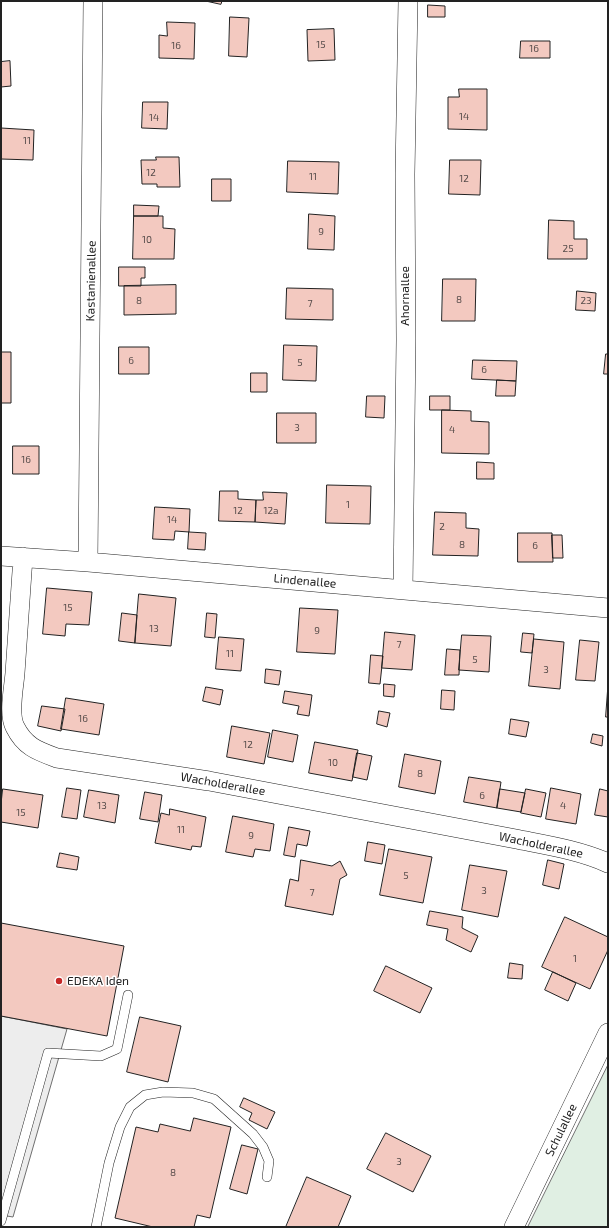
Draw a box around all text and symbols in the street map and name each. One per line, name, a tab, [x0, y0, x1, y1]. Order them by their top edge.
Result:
house number: 15	[316, 39, 326, 51]
house number: 16	[171, 40, 181, 52]
house number: 16	[529, 43, 539, 55]
house number: 14	[459, 111, 469, 123]
house number: 14	[149, 112, 159, 124]
house number: 11	[23, 135, 31, 147]
house number: 12	[146, 167, 156, 179]
house number: 11	[309, 171, 317, 183]
house number: 12	[459, 173, 469, 185]
house number: 9	[318, 226, 324, 238]
house number: 10	[142, 234, 152, 246]
street label: Kastanienallee	[83, 240, 99, 322]
house number: 25	[563, 243, 573, 255]
street label: Ahornallee	[398, 266, 412, 326]
house number: 8	[456, 294, 462, 306]
house number: 8	[136, 295, 142, 307]
house number: 23	[580, 295, 592, 307]
house number: 7	[307, 298, 313, 310]
house number: 6	[128, 355, 134, 367]
house number: 5	[297, 357, 303, 369]
house number: 6	[481, 364, 487, 376]
house number: 3	[294, 422, 300, 434]
house number: 4	[449, 424, 455, 436]
house number: 16	[21, 454, 31, 466]
house number: 1	[346, 499, 350, 511]
house number: 12	[233, 505, 243, 517]
house number: 12a	[263, 505, 279, 517]
house number: 14	[167, 514, 177, 526]
house number: 2	[439, 521, 445, 533]
house number: 8	[459, 539, 465, 551]
house number: 6	[532, 540, 538, 552]
street label: Lindenallee	[273, 571, 337, 591]
house number: 15	[63, 602, 73, 614]
house number: 13	[149, 623, 159, 635]
house number: 9	[314, 625, 320, 637]
house number: 7	[396, 639, 402, 651]
house number: 11	[226, 648, 234, 660]
house number: 5	[472, 654, 478, 666]
house number: 3	[543, 664, 549, 676]
house number: 16	[78, 713, 88, 725]
house number: 12	[243, 739, 253, 751]
house number: 10	[328, 757, 338, 769]
house number: 8	[417, 768, 423, 780]
street label: Wacholderallee	[180, 769, 266, 799]
house number: 6	[479, 790, 485, 802]
house number: 13	[97, 800, 107, 812]
house number: 4	[560, 800, 566, 812]
house number: 15	[16, 807, 26, 819]
house number: 11	[177, 824, 185, 836]
street label: Wacholderallee	[498, 829, 584, 861]
house number: 9	[248, 830, 254, 842]
house number: 5	[403, 870, 409, 882]
house number: 3	[481, 885, 487, 897]
house number: 7	[309, 887, 315, 899]
house number: 1	[573, 953, 577, 965]
place label: EDEKA Iden	[67, 974, 129, 988]
marker: EDEKA Iden	[54, 976, 64, 986]
street label: Schulallee	[542, 1101, 580, 1159]
house number: 3	[396, 1156, 402, 1168]
house number: 8	[170, 1167, 176, 1179]

